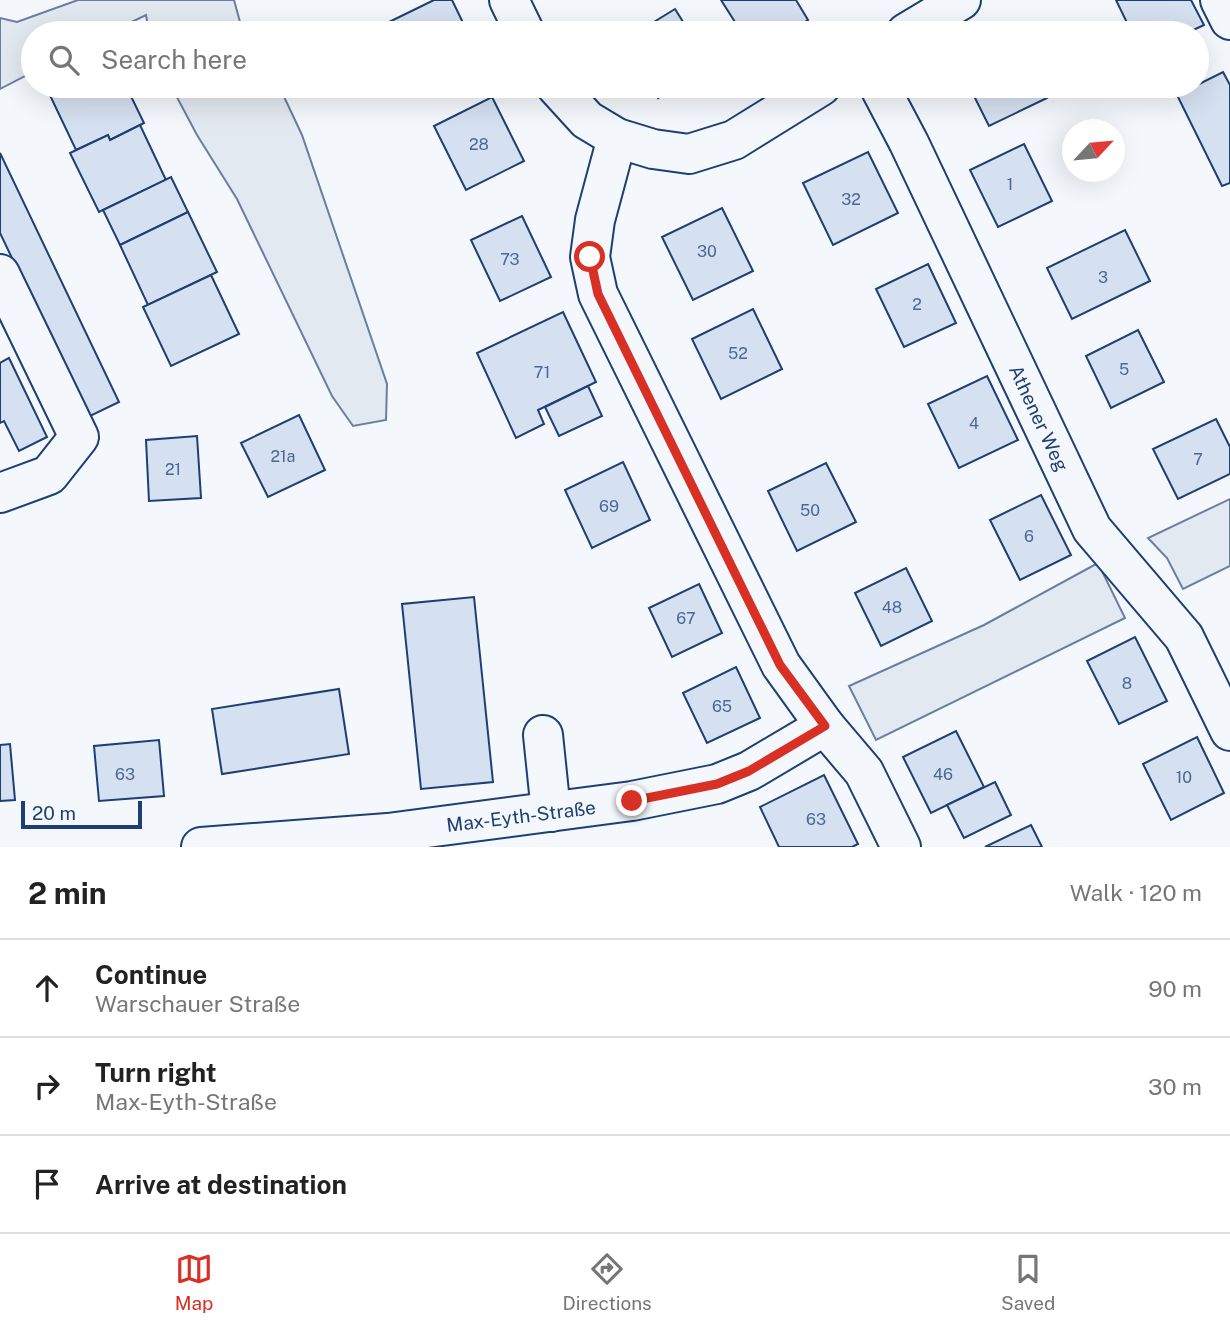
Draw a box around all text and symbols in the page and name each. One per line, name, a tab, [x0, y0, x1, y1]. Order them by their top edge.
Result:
search box	[21, 21, 1209, 98]
icon: search	[45, 41, 83, 79]
text: Search here	[101, 44, 247, 75]
north arrow	[1062, 119, 1125, 182]
house number: 28	[469, 135, 489, 154]
house number: 1	[1007, 175, 1013, 194]
house number: 32	[841, 190, 861, 209]
route start	[574, 241, 605, 272]
house number: 30	[697, 242, 717, 261]
house number: 73	[500, 250, 520, 269]
house number: 3	[1098, 268, 1108, 287]
house number: 2	[912, 295, 922, 314]
house number: 52	[728, 344, 748, 363]
house number: 5	[1119, 360, 1129, 379]
street label: Athener Weg	[1005, 361, 1073, 475]
house number: 71	[534, 363, 550, 382]
house number: 4	[969, 414, 979, 433]
house number: 21a	[271, 447, 295, 466]
house number: 7	[1193, 450, 1203, 469]
house number: 21	[165, 460, 181, 479]
house number: 69	[599, 497, 619, 516]
house number: 50	[800, 501, 820, 520]
house number: 6	[1024, 527, 1034, 546]
house number: 48	[882, 598, 902, 617]
house number: 67	[676, 609, 696, 628]
house number: 8	[1122, 674, 1132, 693]
house number: 65	[712, 697, 732, 716]
house number: 63	[115, 765, 135, 784]
house number: 46	[933, 765, 953, 784]
house number: 10	[1176, 768, 1192, 787]
route end	[616, 785, 647, 816]
street label: Max-Eyth-Straße	[445, 796, 597, 836]
scale bar	[21, 798, 142, 830]
text: 20 m	[32, 802, 76, 824]
house number: 63	[806, 810, 826, 829]
text: 2 min	[28, 875, 107, 911]
text: Walk · 120 m	[1070, 879, 1202, 906]
text: Continue	[95, 959, 207, 990]
icon: ahead	[28, 969, 66, 1007]
text: 90 m	[1148, 975, 1202, 1002]
text: Warschauer Straße	[95, 990, 300, 1017]
text: Turn right	[95, 1057, 217, 1088]
icon: right	[28, 1067, 66, 1105]
text: 30 m	[1148, 1073, 1202, 1100]
text: Max-Eyth-Straße	[95, 1088, 277, 1115]
icon: arrive	[28, 1165, 66, 1203]
text: Arrive at destination	[95, 1169, 347, 1200]
tab: Map	[175, 1250, 213, 1314]
tab: Directions	[562, 1250, 652, 1314]
tab: Saved	[1001, 1250, 1055, 1314]

